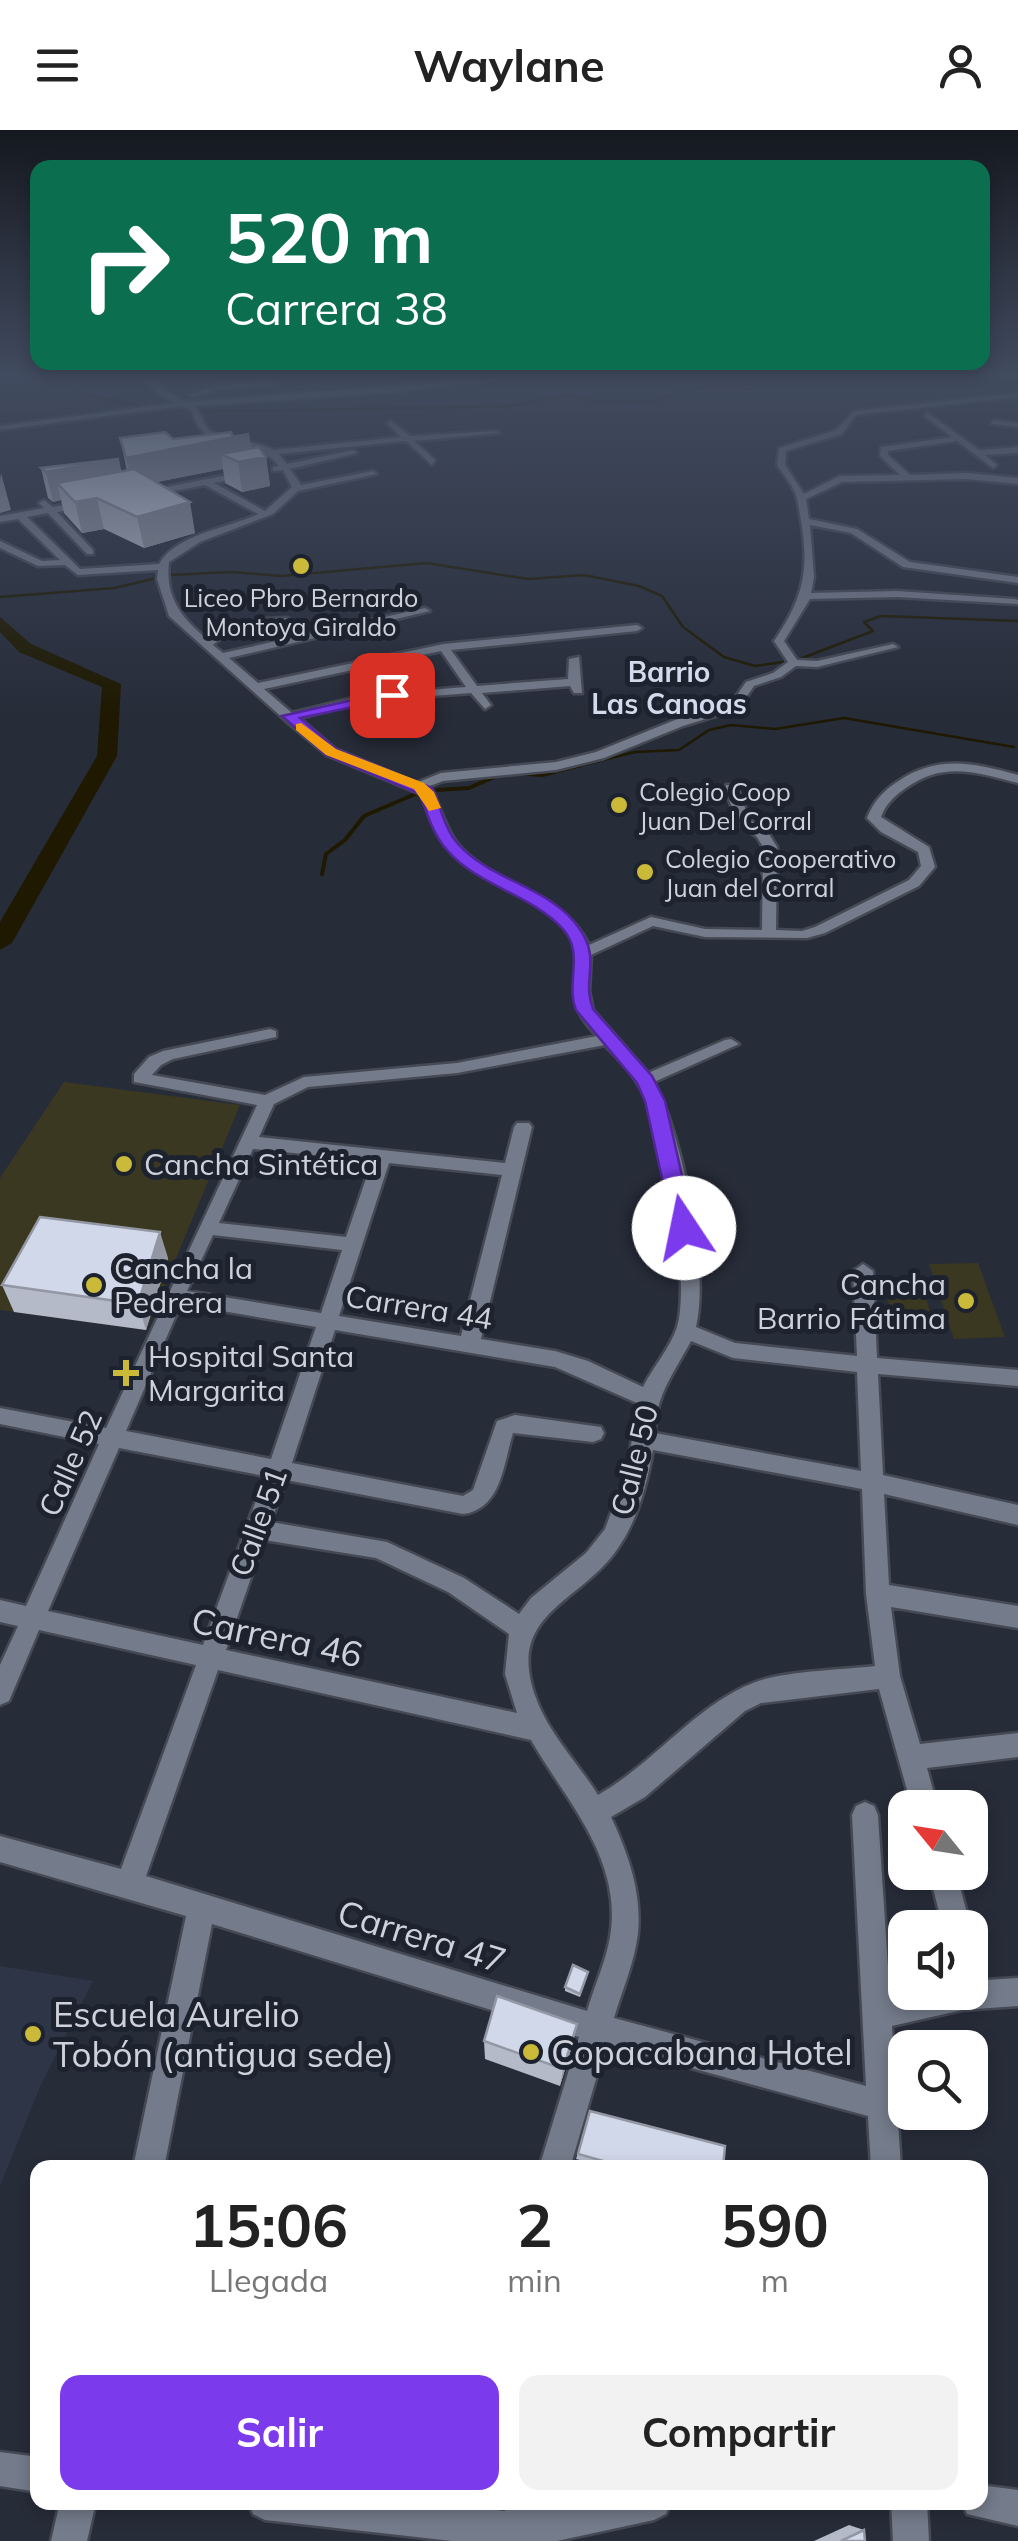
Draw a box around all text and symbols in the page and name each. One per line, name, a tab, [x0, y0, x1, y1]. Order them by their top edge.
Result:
text: Waylane	[413, 37, 605, 93]
icon: menu	[30, 38, 85, 93]
icon: person	[933, 38, 988, 93]
text: 520 m	[225, 193, 433, 281]
icon: right	[60, 200, 190, 330]
text: Carrera 38	[225, 280, 448, 336]
marker: Liceo Pbro Bernardo Montoya Giraldo	[290, 555, 312, 577]
place label: Liceo Pbro Bernardo Montoya Giraldo	[184, 582, 418, 642]
pin	[350, 653, 435, 738]
district label: Barrio Las Canoas	[591, 654, 747, 721]
icon: arrive	[365, 668, 420, 723]
place label: Colegio Coop Juan Del Corral	[639, 776, 812, 836]
marker: Colegio Coop Juan Del Corral	[608, 794, 630, 816]
place label: Colegio Cooperativo Juan del Corral	[665, 843, 896, 903]
marker: Colegio Cooperativo Juan del Corral	[634, 861, 656, 883]
place label: Cancha Sintética	[144, 1145, 378, 1183]
marker: Cancha Sintética	[113, 1153, 135, 1175]
position arrow	[632, 1176, 736, 1280]
place label: Cancha la Pedrera	[114, 1249, 253, 1321]
place label: Cancha Barrio Fátima	[757, 1265, 946, 1337]
marker: Cancha la Pedrera	[83, 1274, 105, 1296]
street label: Carrera 44	[343, 1277, 495, 1337]
marker: Cancha Barrio Fátima	[955, 1290, 977, 1312]
place label: Hospital Santa Margarita	[148, 1337, 354, 1409]
marker: Hospital Santa Margarita	[113, 1360, 139, 1386]
street label: Calle 50	[602, 1401, 666, 1519]
street label: Calle 52	[30, 1404, 110, 1522]
street label: Calle 51	[221, 1463, 295, 1581]
street label: Carrera 46	[188, 1597, 366, 1677]
north arrow	[888, 1790, 988, 1890]
map controls	[888, 1790, 988, 2130]
street label: Carrera 47	[333, 1890, 511, 1982]
button: sound	[888, 1910, 988, 2010]
place label: Escuela Aurelio Tobón (antigua sede)	[53, 1992, 394, 2076]
marker: Escuela Aurelio Tobón (antigua sede)	[22, 2023, 44, 2045]
place label: Copacabana Hotel	[551, 2030, 853, 2074]
button: search	[888, 2030, 988, 2130]
marker: Copacabana Hotel	[520, 2041, 542, 2063]
text: 15:06	[189, 2187, 348, 2262]
text: 2	[516, 2187, 552, 2262]
text: 590	[721, 2187, 829, 2262]
text: Llegada	[209, 2260, 328, 2300]
text: min	[507, 2260, 562, 2300]
text: m	[761, 2260, 789, 2300]
button: Salir	[60, 2375, 499, 2490]
button: Compartir	[519, 2375, 958, 2490]

